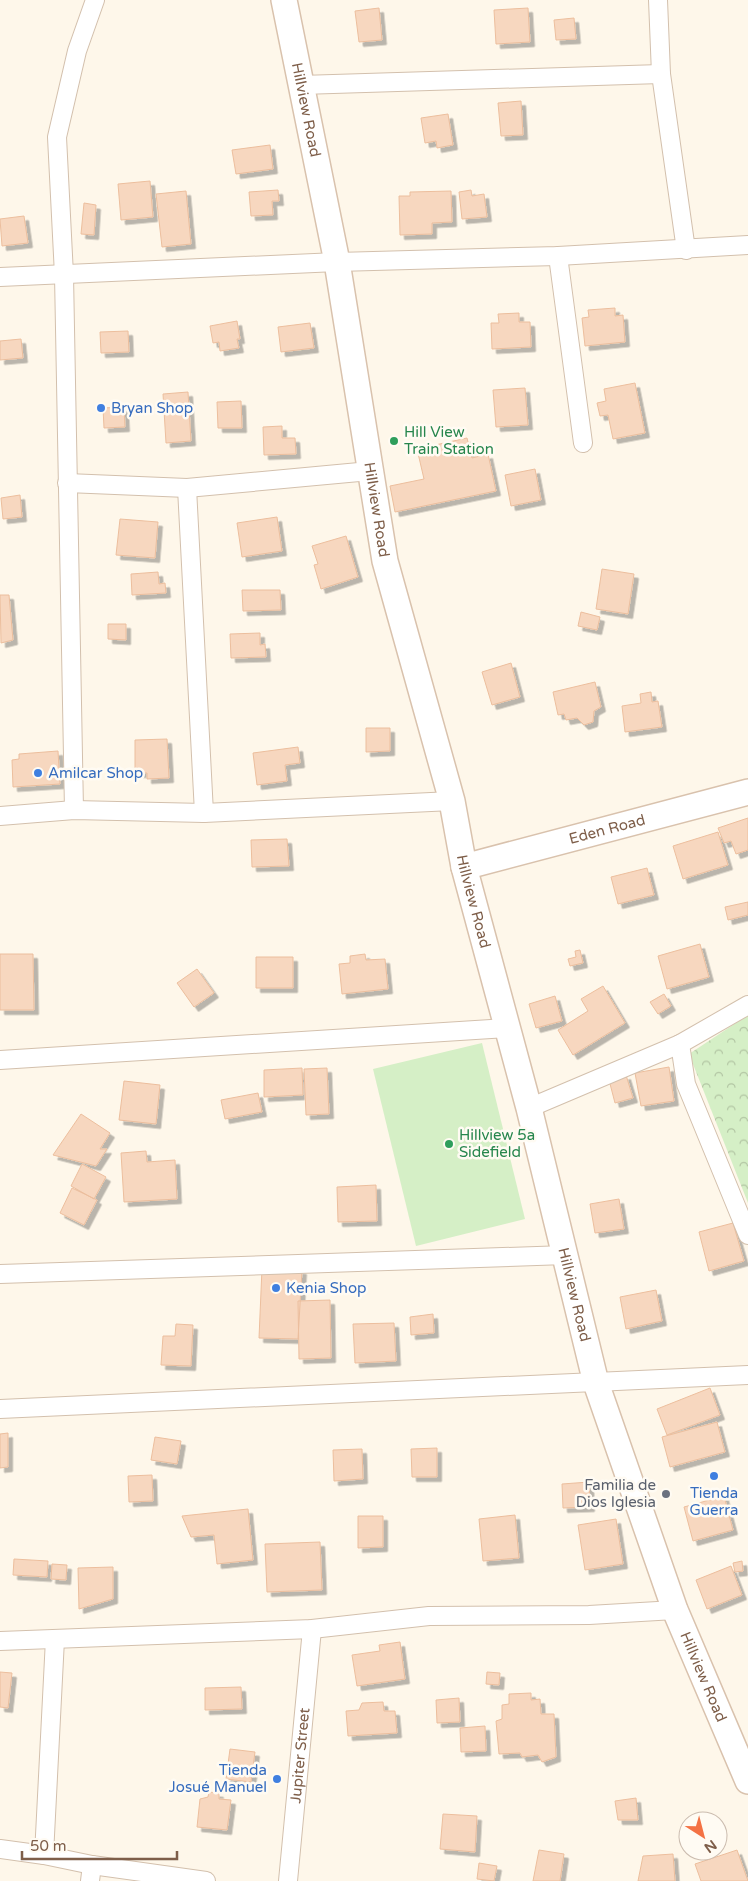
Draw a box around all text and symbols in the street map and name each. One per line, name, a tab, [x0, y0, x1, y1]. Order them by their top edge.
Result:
street label: Hillview Road	[288, 61, 325, 159]
place label: Bryan Shop	[111, 399, 193, 417]
marker: Bryan Shop	[95, 402, 107, 414]
place label: Hill View Train Station	[404, 423, 494, 458]
marker: Hill View Train Station	[388, 435, 400, 447]
street label: Hillview Road	[360, 461, 393, 558]
place label: Amilcar Shop	[48, 764, 143, 782]
marker: Amilcar Shop	[32, 767, 44, 779]
street label: Eden Road	[567, 811, 647, 848]
street label: Hillview Road	[453, 853, 494, 950]
place label: Hillview 5a Sidefield	[459, 1126, 535, 1161]
marker: Hillview 5a Sidefield	[443, 1138, 455, 1150]
street label: Hillview Road	[554, 1246, 595, 1343]
place label: Kenia Shop	[286, 1279, 367, 1297]
marker: Kenia Shop	[270, 1282, 282, 1294]
marker: Tienda Guerra	[708, 1470, 720, 1482]
place label: Familia de Dios Iglesia	[576, 1476, 656, 1511]
place label: Tienda Guerra	[690, 1484, 738, 1519]
marker: Familia de Dios Iglesia	[660, 1488, 672, 1500]
street label: Hillview Road	[676, 1629, 731, 1724]
street label: Jupiter Street	[286, 1707, 313, 1804]
place label: Tienda Josué Manuel	[169, 1761, 267, 1796]
marker: Tienda Josué Manuel	[271, 1773, 283, 1785]
north arrow	[678, 1811, 728, 1861]
scale bar	[22, 1828, 178, 1860]
text: N	[701, 1836, 720, 1856]
text: 50 m	[30, 1837, 67, 1855]

